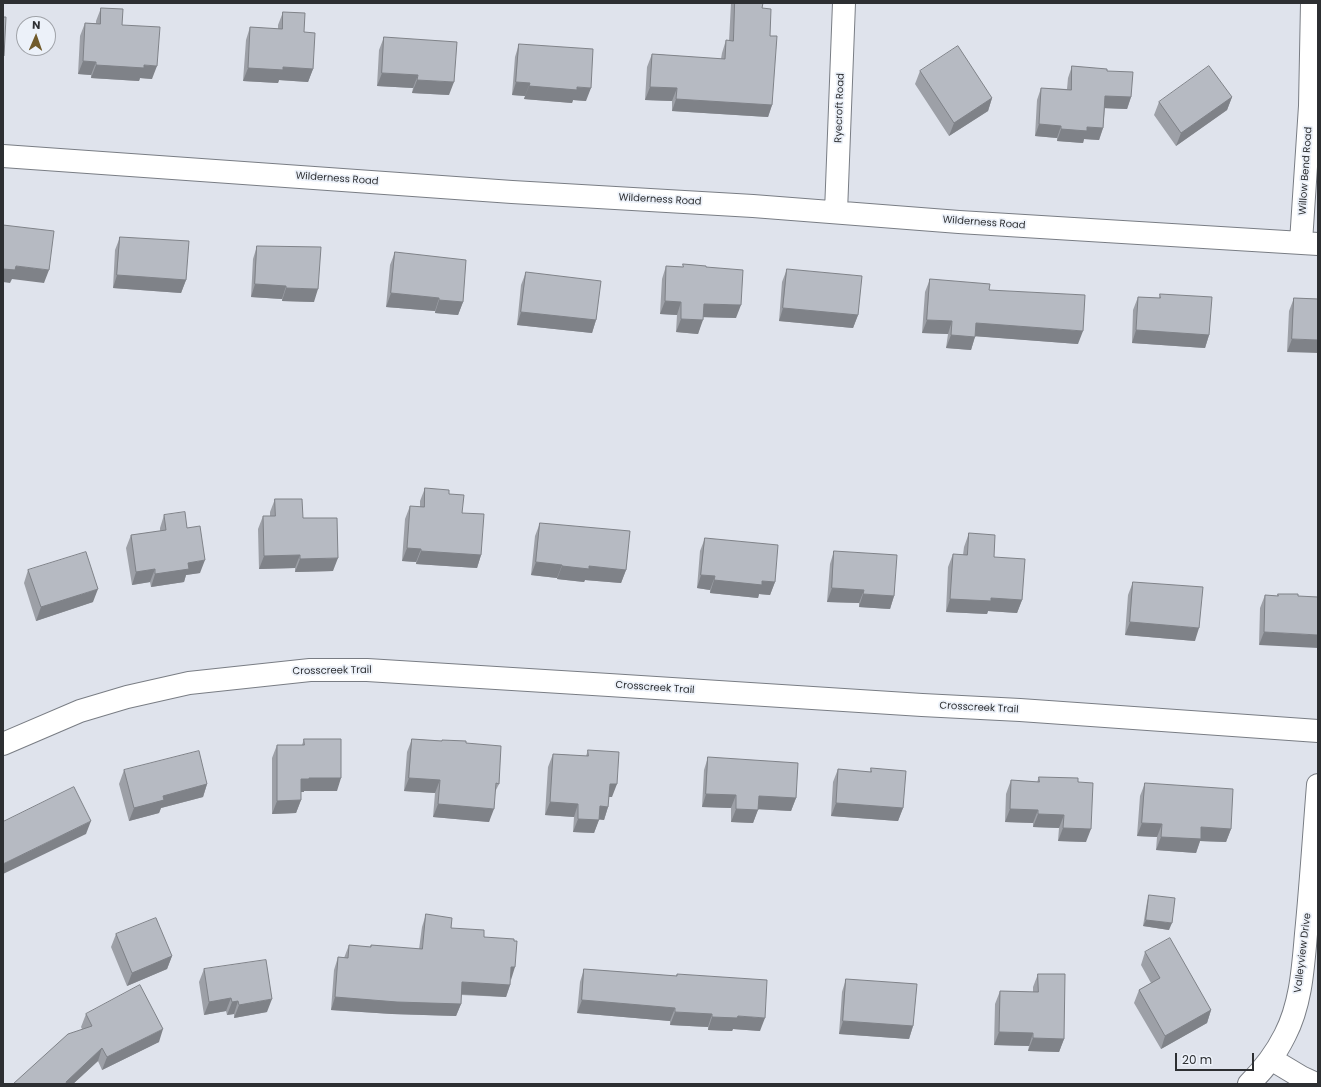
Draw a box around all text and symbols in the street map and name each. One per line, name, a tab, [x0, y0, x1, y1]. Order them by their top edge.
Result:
north arrow	[16, 16, 56, 56]
text: N	[32, 17, 41, 33]
street label: Ryecroft Road	[833, 73, 847, 143]
street label: Willow Bend Road	[1297, 126, 1315, 216]
street label: Wilderness Road	[295, 170, 379, 188]
street label: Wilderness Road	[618, 192, 702, 208]
street label: Wilderness Road	[942, 214, 1026, 232]
street label: Crosscreek Trail	[292, 664, 372, 678]
street label: Crosscreek Trail	[615, 679, 695, 697]
street label: Crosscreek Trail	[939, 700, 1019, 716]
street label: Valleyview Drive	[1292, 912, 1314, 994]
scale bar	[1177, 1045, 1256, 1071]
text: 20 m	[1182, 1051, 1212, 1068]

